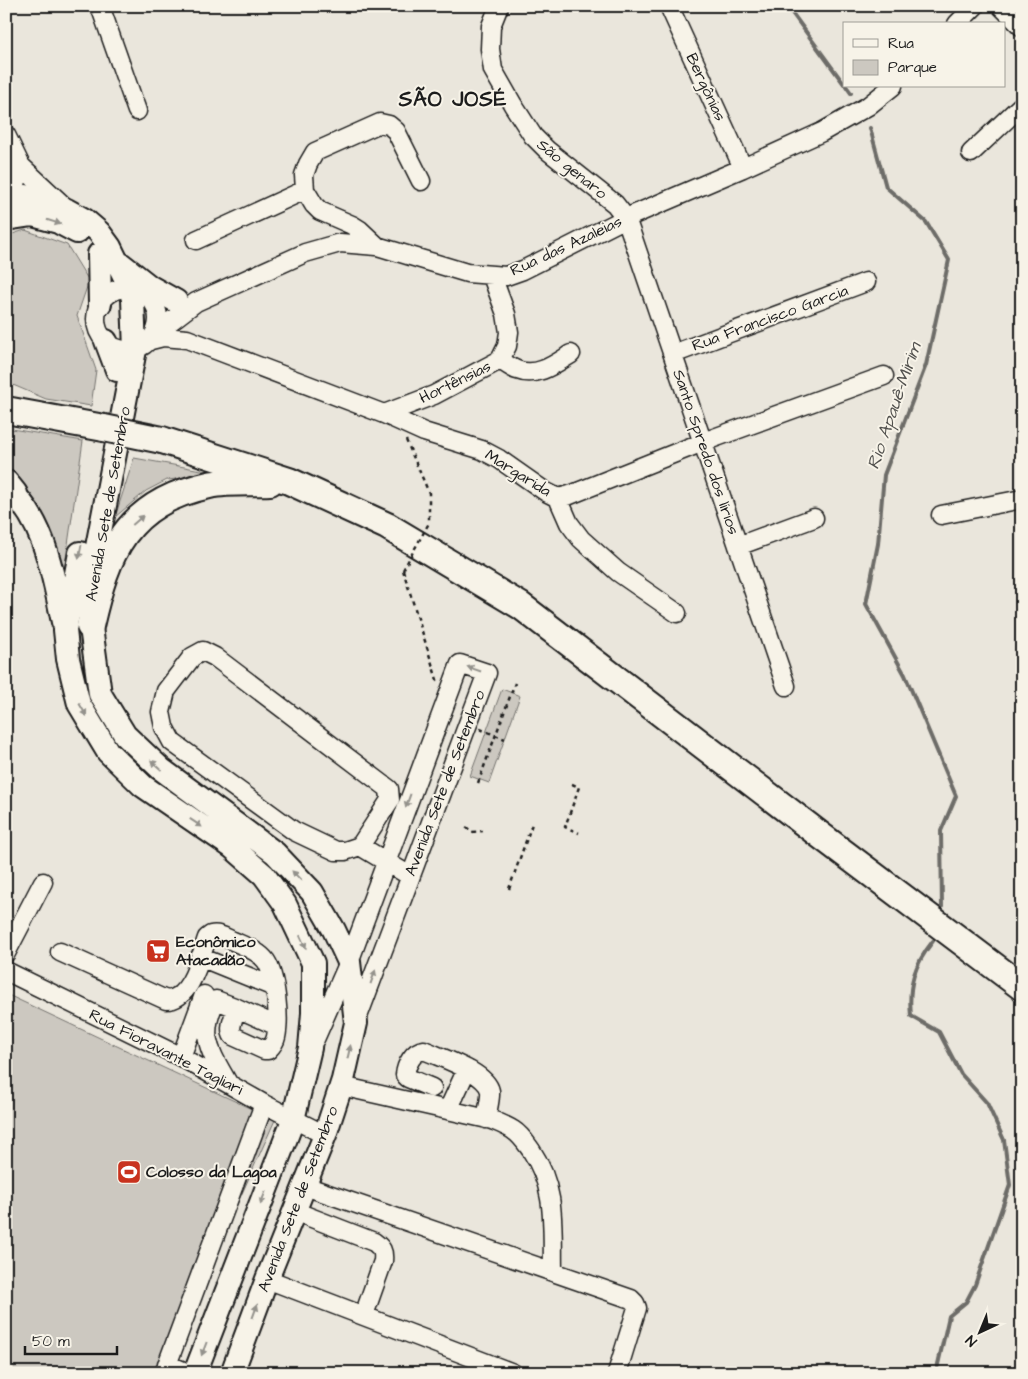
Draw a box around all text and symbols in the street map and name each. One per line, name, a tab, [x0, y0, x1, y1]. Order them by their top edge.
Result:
legend	[843, 22, 1006, 88]
text: Rua	[888, 33, 914, 54]
street label: Bergônias	[680, 49, 731, 125]
text: Parque	[888, 57, 937, 78]
district label: SÃO JOSÉ	[398, 85, 507, 114]
street label: São genaro	[532, 134, 612, 205]
street label: Rua das Azaleias	[507, 210, 625, 282]
one-way arrow	[47, 218, 62, 226]
street label: Rua Francisco Garcia	[689, 279, 851, 357]
water label: Rio Apauê-Mirim	[861, 337, 928, 473]
street label: Hortênsias	[415, 355, 495, 409]
street label: Santo Spredo dos lírios	[667, 366, 745, 538]
street label: Avenida Sete de Setembro	[80, 405, 136, 603]
street label: Margarida	[480, 444, 555, 503]
one-way arrow	[132, 515, 144, 526]
one-way arrow	[76, 544, 84, 560]
one-way arrow	[467, 665, 482, 672]
street label: Avenida Sete de Setembro	[399, 687, 491, 879]
one-way arrow	[79, 703, 87, 718]
one-way arrow	[151, 759, 163, 771]
one-way arrow	[404, 794, 412, 809]
one-way arrow	[190, 818, 203, 828]
one-way arrow	[291, 871, 303, 883]
place label: Econômico Atacadão	[176, 931, 257, 971]
one-way arrow	[298, 934, 307, 949]
supermarket icon: Econômico Atacadão	[145, 938, 171, 964]
one-way arrow	[369, 969, 377, 984]
street label: Rua Fioravante Tagliari	[85, 1004, 247, 1102]
one-way arrow	[345, 1044, 353, 1059]
street label: Avenida Sete de Setembro	[252, 1103, 344, 1295]
sports icon: Colosso da Lagoa	[116, 1159, 142, 1185]
place label: Colosso da Lagoa	[146, 1161, 278, 1185]
one-way arrow	[259, 1191, 267, 1206]
one-way arrow	[252, 1303, 259, 1318]
north arrow	[956, 1306, 1006, 1356]
scale bar	[25, 1324, 118, 1356]
text: N	[961, 1330, 982, 1351]
text: 50 m	[32, 1331, 70, 1352]
one-way arrow	[200, 1342, 208, 1357]

